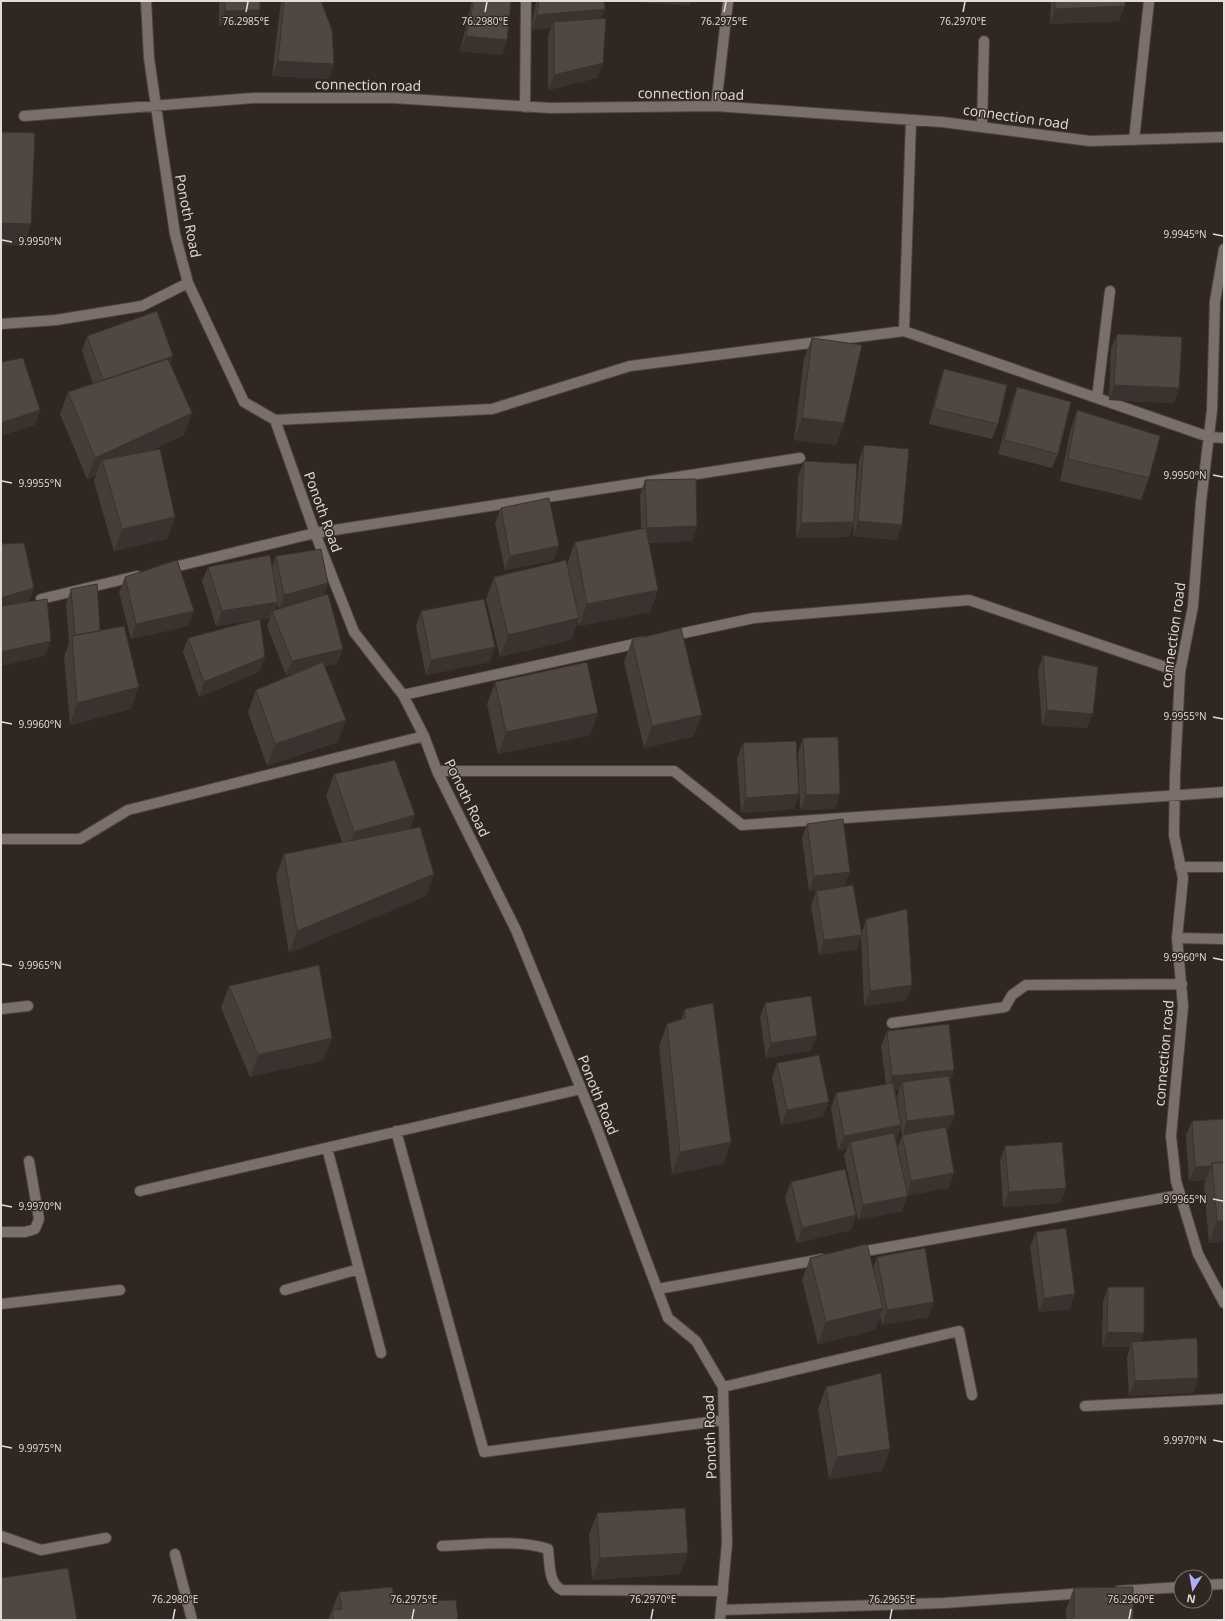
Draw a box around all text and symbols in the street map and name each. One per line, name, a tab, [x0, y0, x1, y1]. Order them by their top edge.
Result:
text: 76.2985°E	[223, 14, 269, 28]
text: 76.2980°E	[462, 14, 508, 28]
text: 76.2975°E	[701, 14, 747, 28]
text: 76.2970°E	[940, 14, 986, 28]
street label: connection road	[315, 74, 421, 95]
street label: connection road	[638, 83, 744, 104]
street label: connection road	[962, 100, 1070, 133]
street label: Ponoth Road	[171, 173, 206, 259]
text: 9.9945°N	[1163, 227, 1207, 241]
text: 9.9950°N	[18, 234, 62, 248]
text: 9.9950°N	[1163, 468, 1207, 482]
street label: Ponoth Road	[300, 469, 347, 555]
text: 9.9955°N	[18, 476, 62, 490]
street label: connection road	[1156, 581, 1189, 689]
text: 9.9955°N	[1163, 709, 1207, 723]
text: 9.9960°N	[18, 717, 62, 731]
street label: Ponoth Road	[440, 756, 495, 840]
text: 9.9960°N	[1163, 950, 1207, 964]
text: 9.9965°N	[18, 958, 62, 972]
street label: connection road	[1149, 999, 1178, 1107]
street label: Ponoth Road	[574, 1052, 623, 1138]
text: 9.9965°N	[1163, 1192, 1207, 1206]
text: 9.9970°N	[18, 1199, 62, 1213]
street label: Ponoth Road	[699, 1394, 720, 1480]
text: 9.9970°N	[1163, 1433, 1207, 1447]
text: 9.9975°N	[18, 1441, 62, 1455]
north arrow	[1173, 1569, 1213, 1609]
text: N	[1185, 1591, 1197, 1608]
text: 76.2980°E	[152, 1592, 198, 1606]
text: 76.2975°E	[391, 1592, 437, 1606]
text: 76.2970°E	[630, 1592, 676, 1606]
text: 76.2965°E	[869, 1592, 915, 1606]
text: 76.2960°E	[1108, 1592, 1154, 1606]

